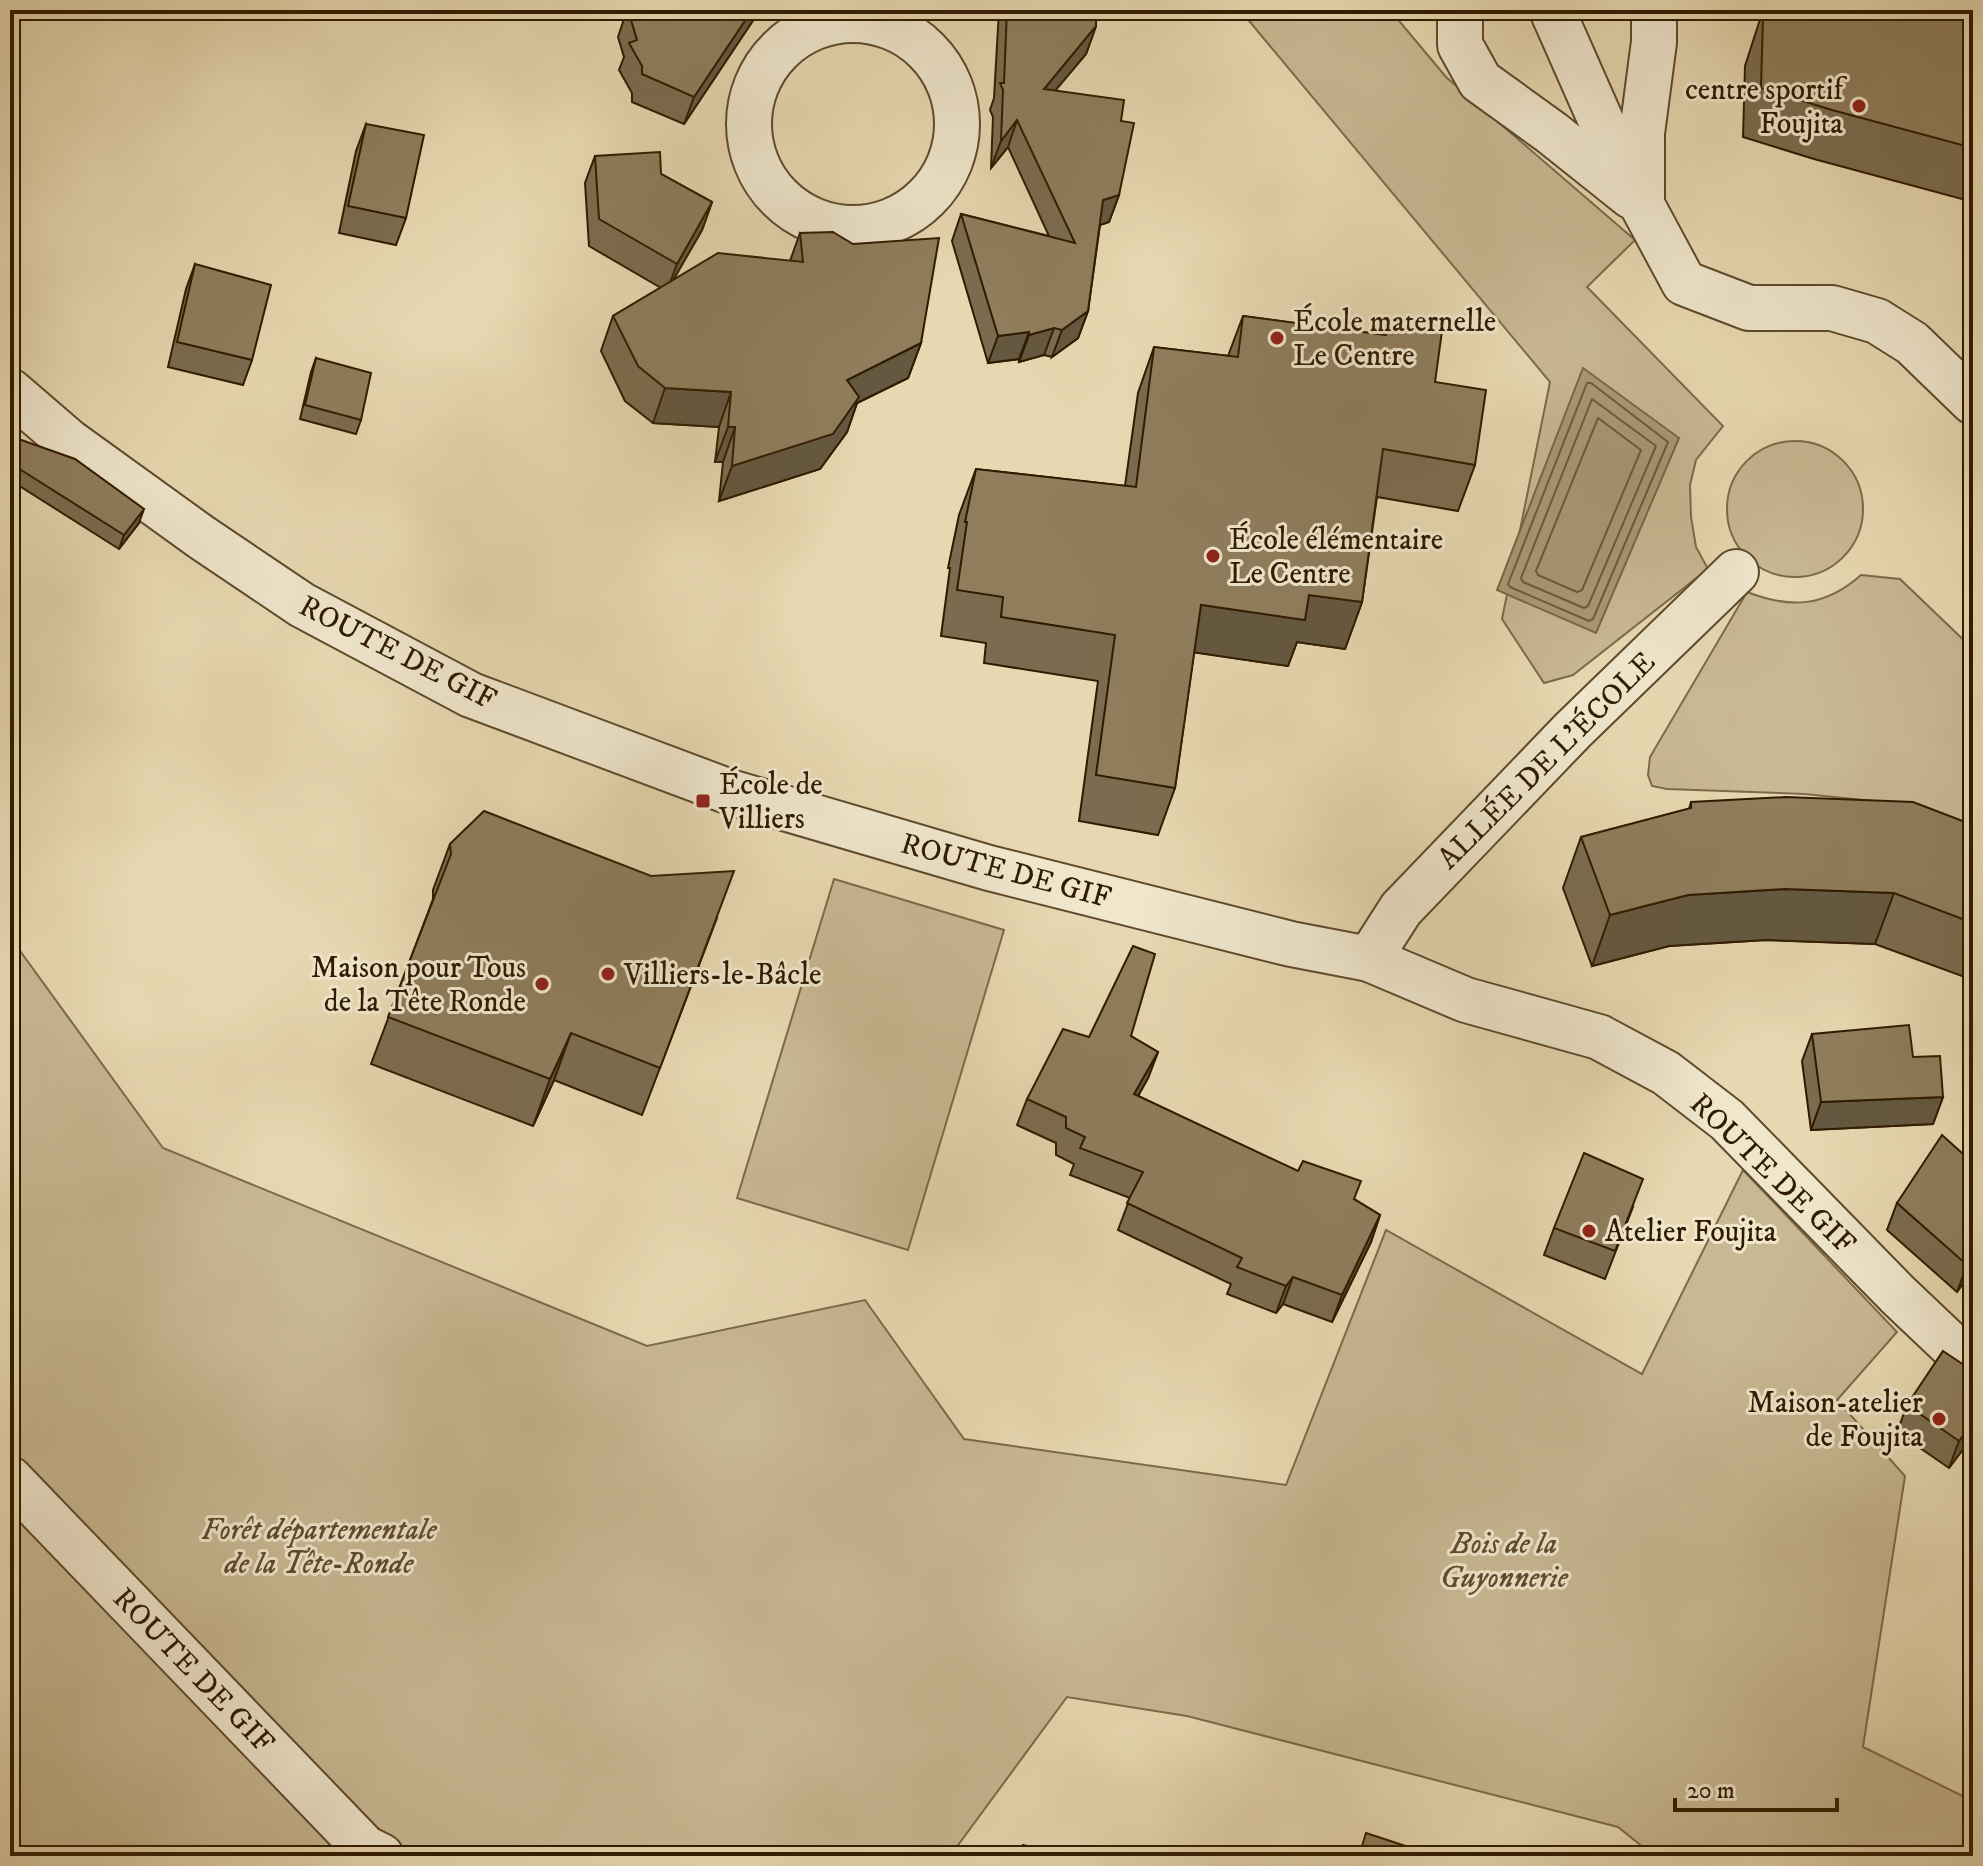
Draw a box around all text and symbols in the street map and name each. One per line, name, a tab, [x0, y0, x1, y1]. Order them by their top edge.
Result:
place label: centre sportif Foujita	[1685, 72, 1847, 143]
marker: centre sportif Foujita	[1850, 97, 1868, 115]
place label: École maternelle Le Centre	[1293, 303, 1496, 375]
marker: École maternelle Le Centre	[1268, 329, 1286, 347]
place label: École élémentaire Le Centre	[1229, 521, 1443, 593]
marker: École élémentaire Le Centre	[1204, 547, 1222, 565]
street label: ROUTE DE GIF	[293, 588, 502, 719]
street label: ALLÉE DE L'ÉCOLE	[1430, 644, 1664, 878]
place label: École de Villiers	[718, 766, 823, 838]
marker: École de Villiers	[694, 792, 712, 810]
street label: ROUTE DE GIF	[897, 826, 1115, 917]
place label: Maison pour Tous de la Tête Ronde	[311, 950, 526, 1021]
place label: Villiers-le-Bâcle	[623, 957, 822, 994]
marker: Villiers-le-Bâcle	[599, 965, 617, 983]
marker: Maison pour Tous de la Tête Ronde	[533, 975, 551, 993]
street label: ROUTE DE GIF	[1681, 1086, 1862, 1262]
place label: Atelier Foujita	[1605, 1214, 1777, 1251]
marker: Atelier Foujita	[1580, 1222, 1598, 1240]
place label: Maison-atelier de Foujita	[1748, 1385, 1923, 1456]
marker: Maison-atelier de Foujita	[1930, 1410, 1948, 1428]
park label: Forêt départementale de la Tête-Ronde	[201, 1512, 437, 1583]
park label: Bois de la Guyonnerie	[1440, 1526, 1569, 1597]
street label: ROUTE DE GIF	[105, 1581, 281, 1762]
scale bar	[1675, 1762, 1837, 1812]
text: 20 m	[1687, 1776, 1735, 1806]

